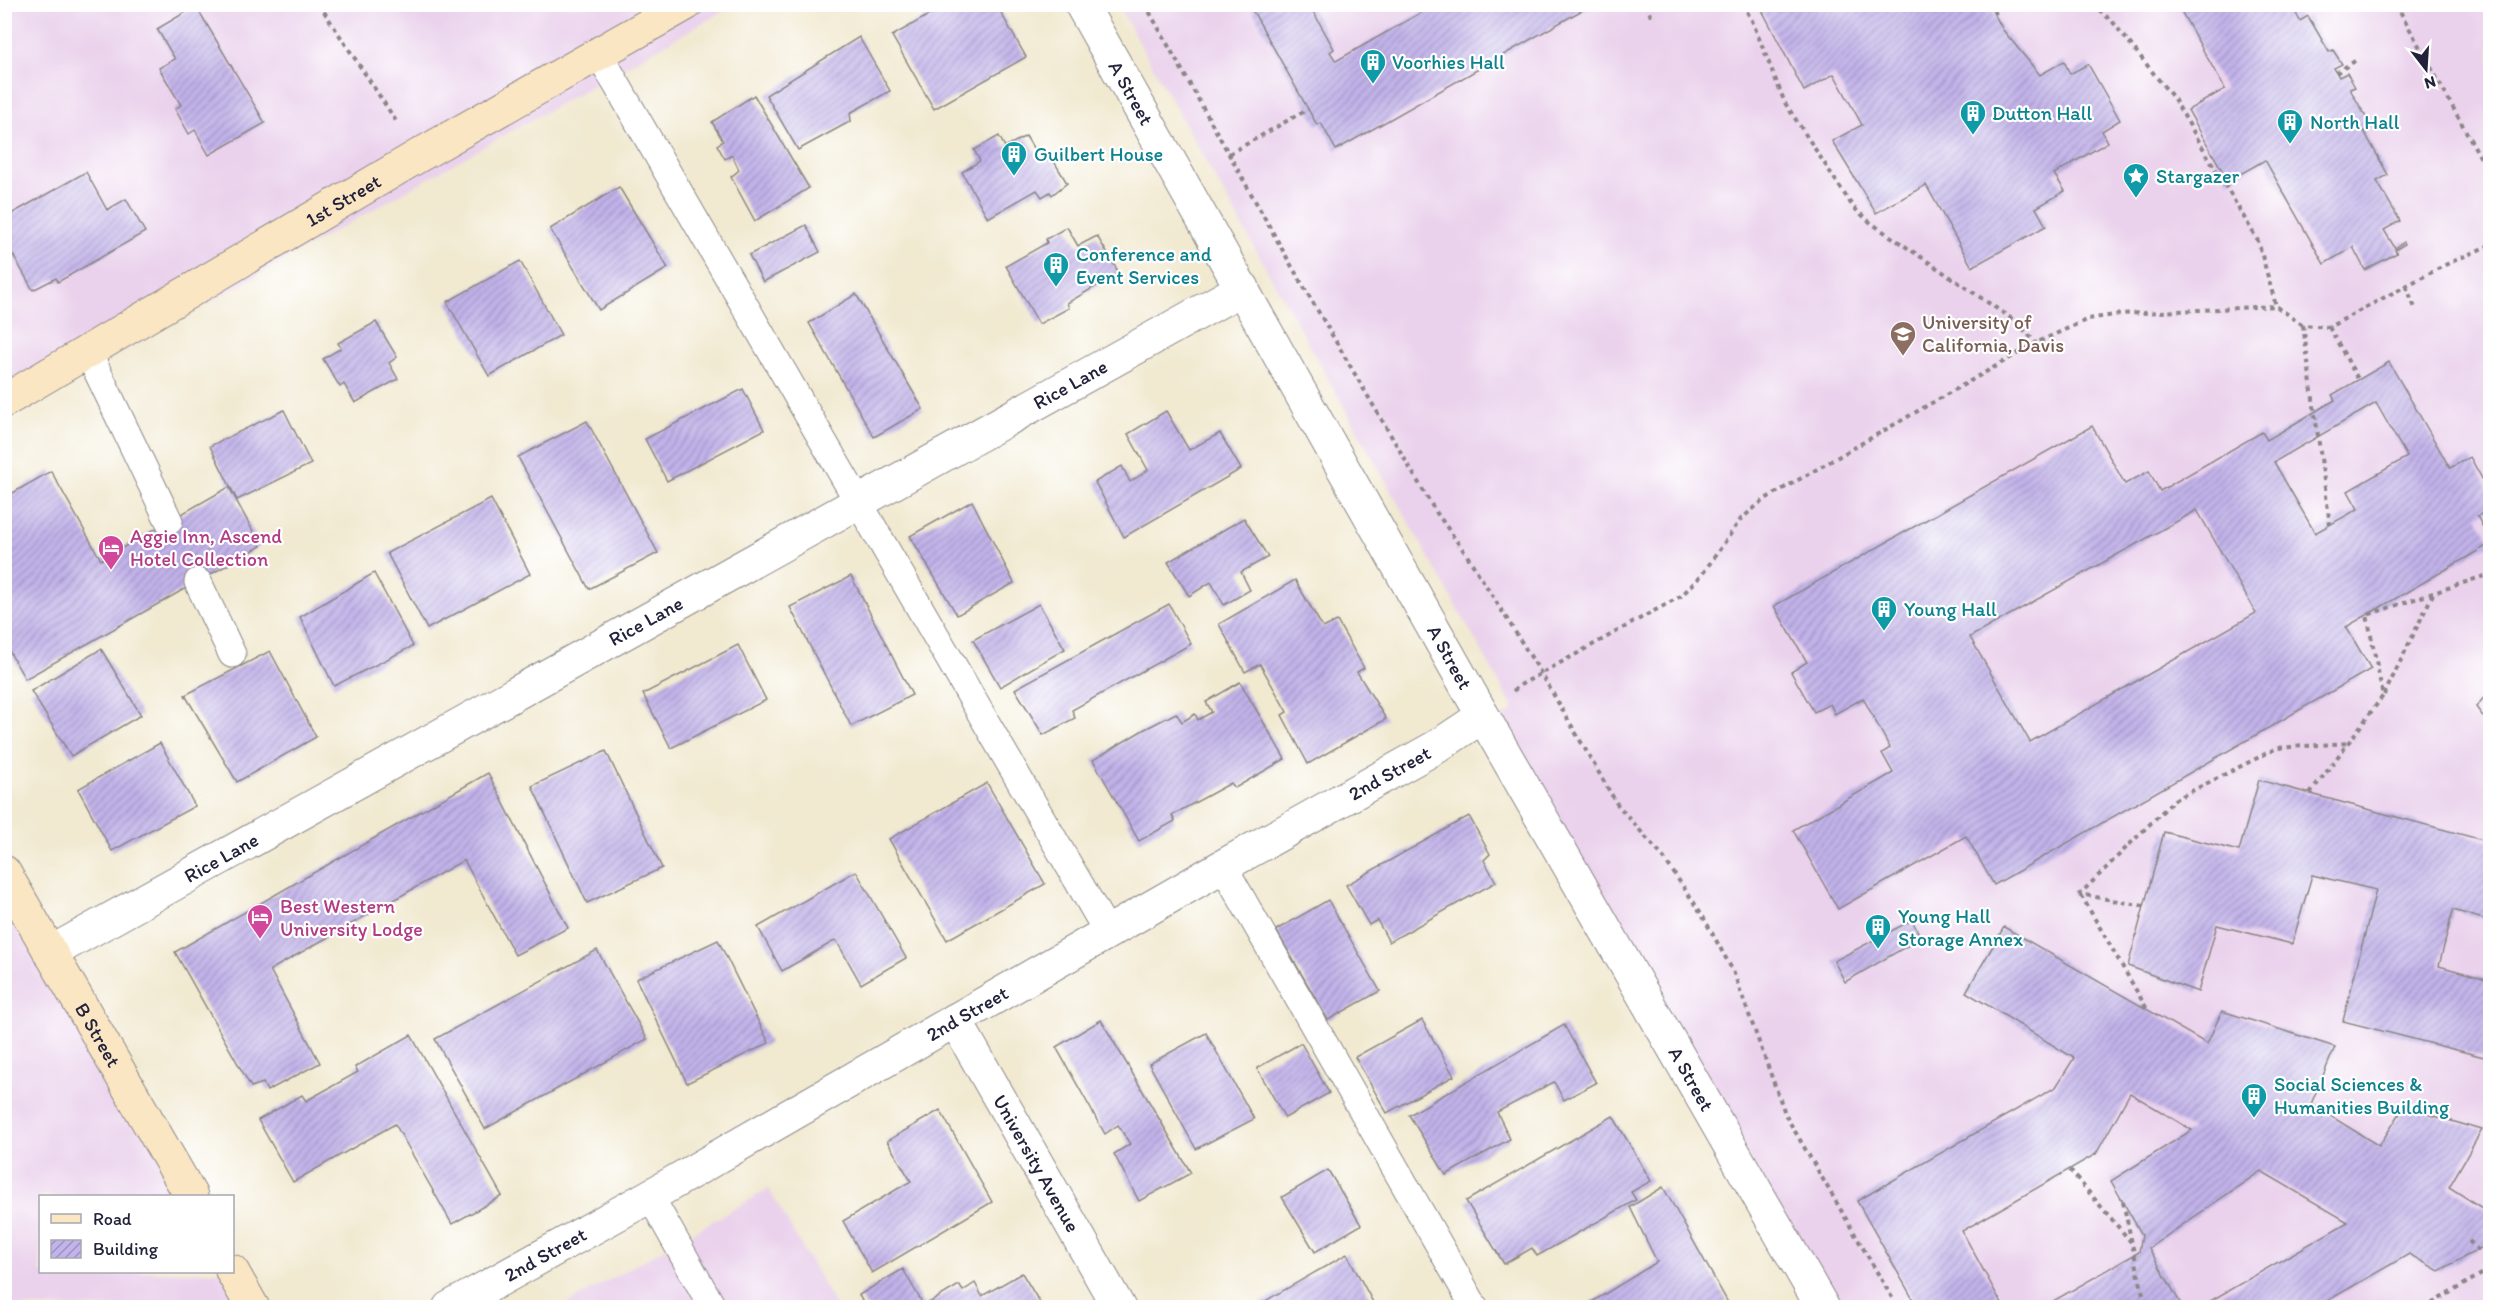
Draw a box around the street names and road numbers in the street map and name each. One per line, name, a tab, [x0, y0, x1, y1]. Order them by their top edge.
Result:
street label: A Street	[1103, 56, 1159, 129]
street label: 1st Street	[301, 169, 386, 232]
street label: Rice Lane	[1029, 354, 1112, 415]
street label: Rice Lane	[604, 591, 687, 651]
street label: A Street	[1422, 621, 1477, 694]
street label: 2nd Street	[1344, 740, 1435, 806]
street label: Rice Lane	[180, 827, 263, 888]
street label: 2nd Street	[922, 980, 1013, 1046]
street label: B Street	[70, 998, 126, 1071]
street label: A Street	[1663, 1042, 1719, 1115]
street label: University Avenue	[988, 1090, 1085, 1236]
street label: 2nd Street	[500, 1222, 591, 1287]

